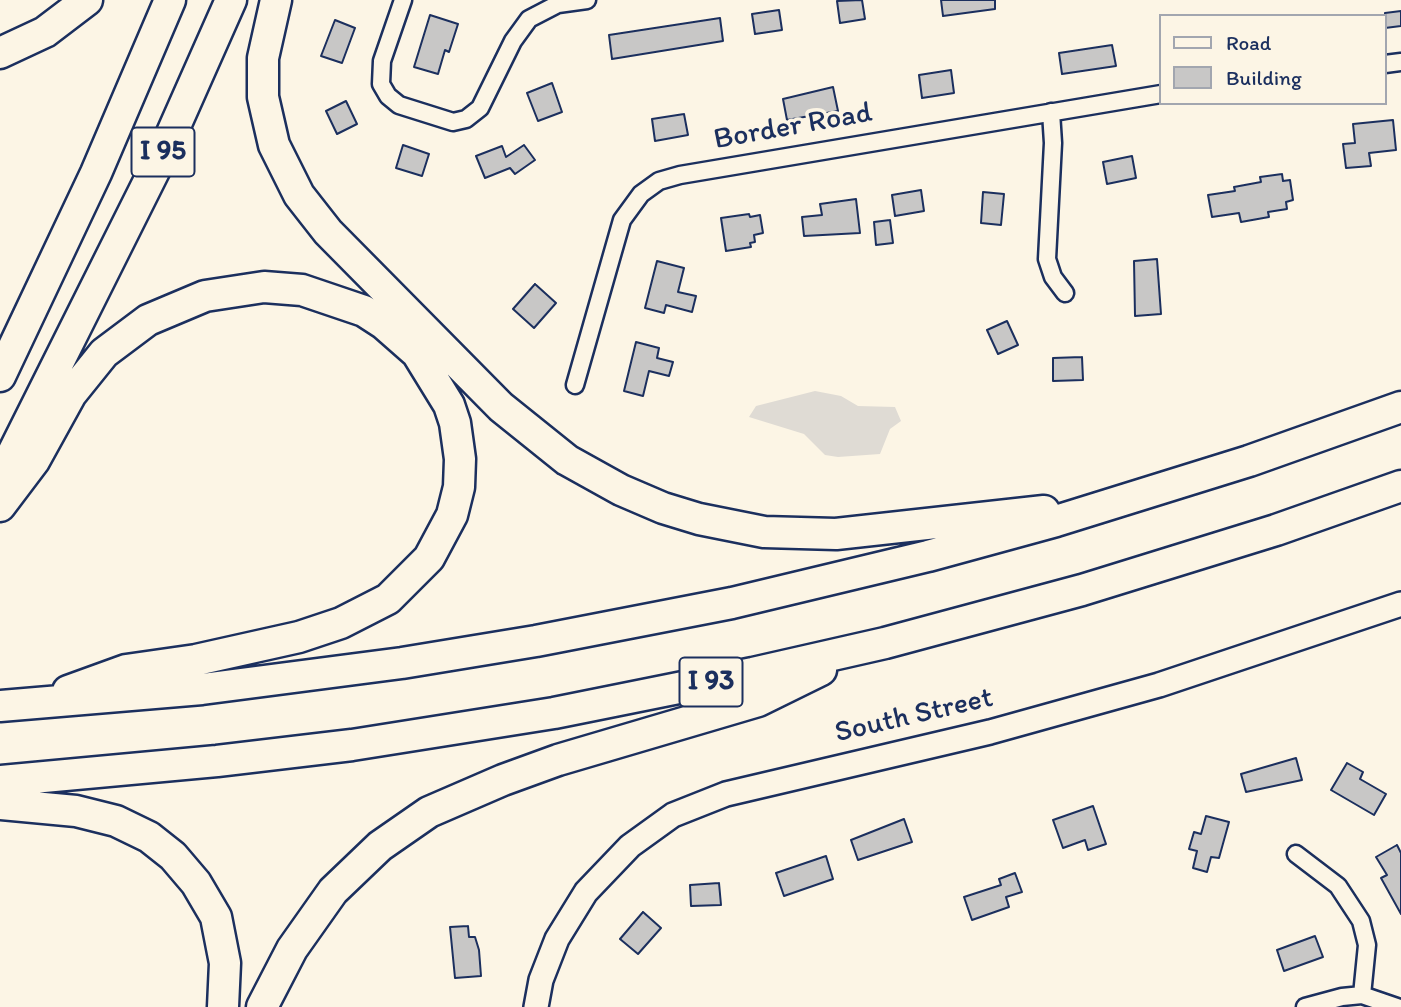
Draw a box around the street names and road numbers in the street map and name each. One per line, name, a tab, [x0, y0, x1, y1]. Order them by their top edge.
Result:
street label: Border Road	[711, 95, 875, 159]
road number: I 95	[132, 128, 194, 176]
road number: I 93	[680, 658, 742, 706]
street label: South Street	[831, 680, 997, 752]

